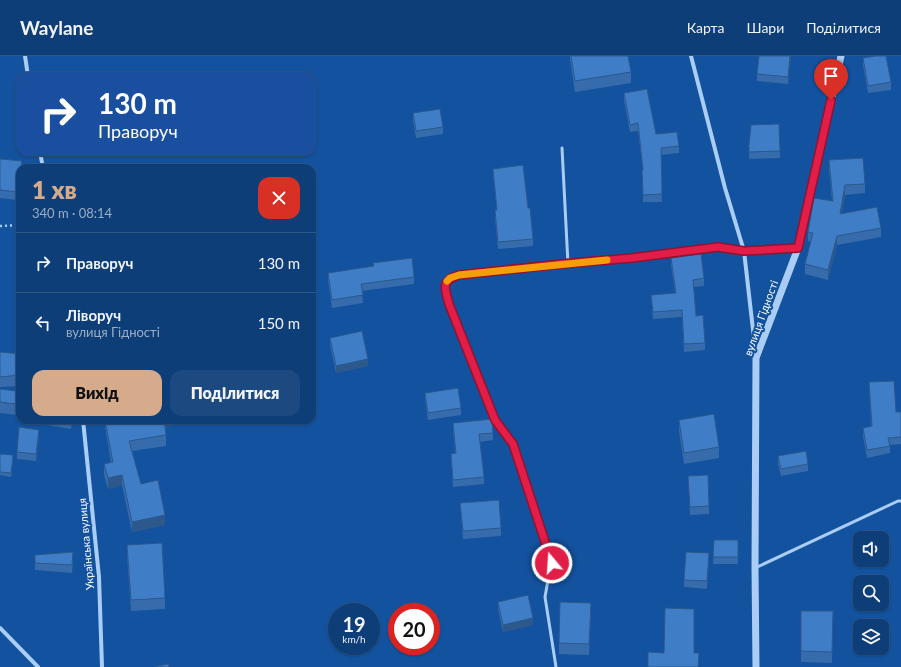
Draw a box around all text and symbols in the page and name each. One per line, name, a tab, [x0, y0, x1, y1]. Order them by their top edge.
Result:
text: Waylane	[20, 16, 93, 39]
text: Карта	[687, 19, 725, 36]
text: Шари	[747, 19, 784, 36]
text: Поділитися	[806, 19, 881, 36]
pin	[814, 59, 848, 100]
icon: arrive	[820, 65, 842, 87]
text: 130 m	[98, 86, 177, 120]
icon: right	[32, 88, 84, 140]
text: Праворуч	[98, 120, 178, 142]
text: 1 хв	[32, 175, 77, 204]
button: close	[258, 177, 300, 219]
text: 340 m · 08:14	[32, 205, 112, 221]
icon: right	[32, 252, 54, 274]
text: Праворуч	[66, 254, 133, 272]
text: 130 m	[258, 254, 300, 272]
street label: вулиця Гідності	[741, 278, 780, 357]
text: Ліворуч	[66, 306, 121, 324]
icon: left	[32, 312, 54, 334]
text: 150 m	[258, 314, 300, 332]
text: вулиця Гідності	[66, 324, 160, 340]
button: Вихід	[32, 370, 162, 416]
button: Поділитися	[170, 370, 300, 416]
street label: Українська вулиця	[75, 498, 96, 590]
map controls	[853, 531, 889, 655]
button: sound	[853, 531, 889, 567]
position arrow	[531, 542, 573, 584]
button: search	[853, 575, 889, 611]
speed limit sign: 20	[388, 603, 440, 655]
text: 19	[342, 612, 366, 636]
button: layers	[853, 619, 889, 655]
text: km/h	[342, 633, 366, 645]

